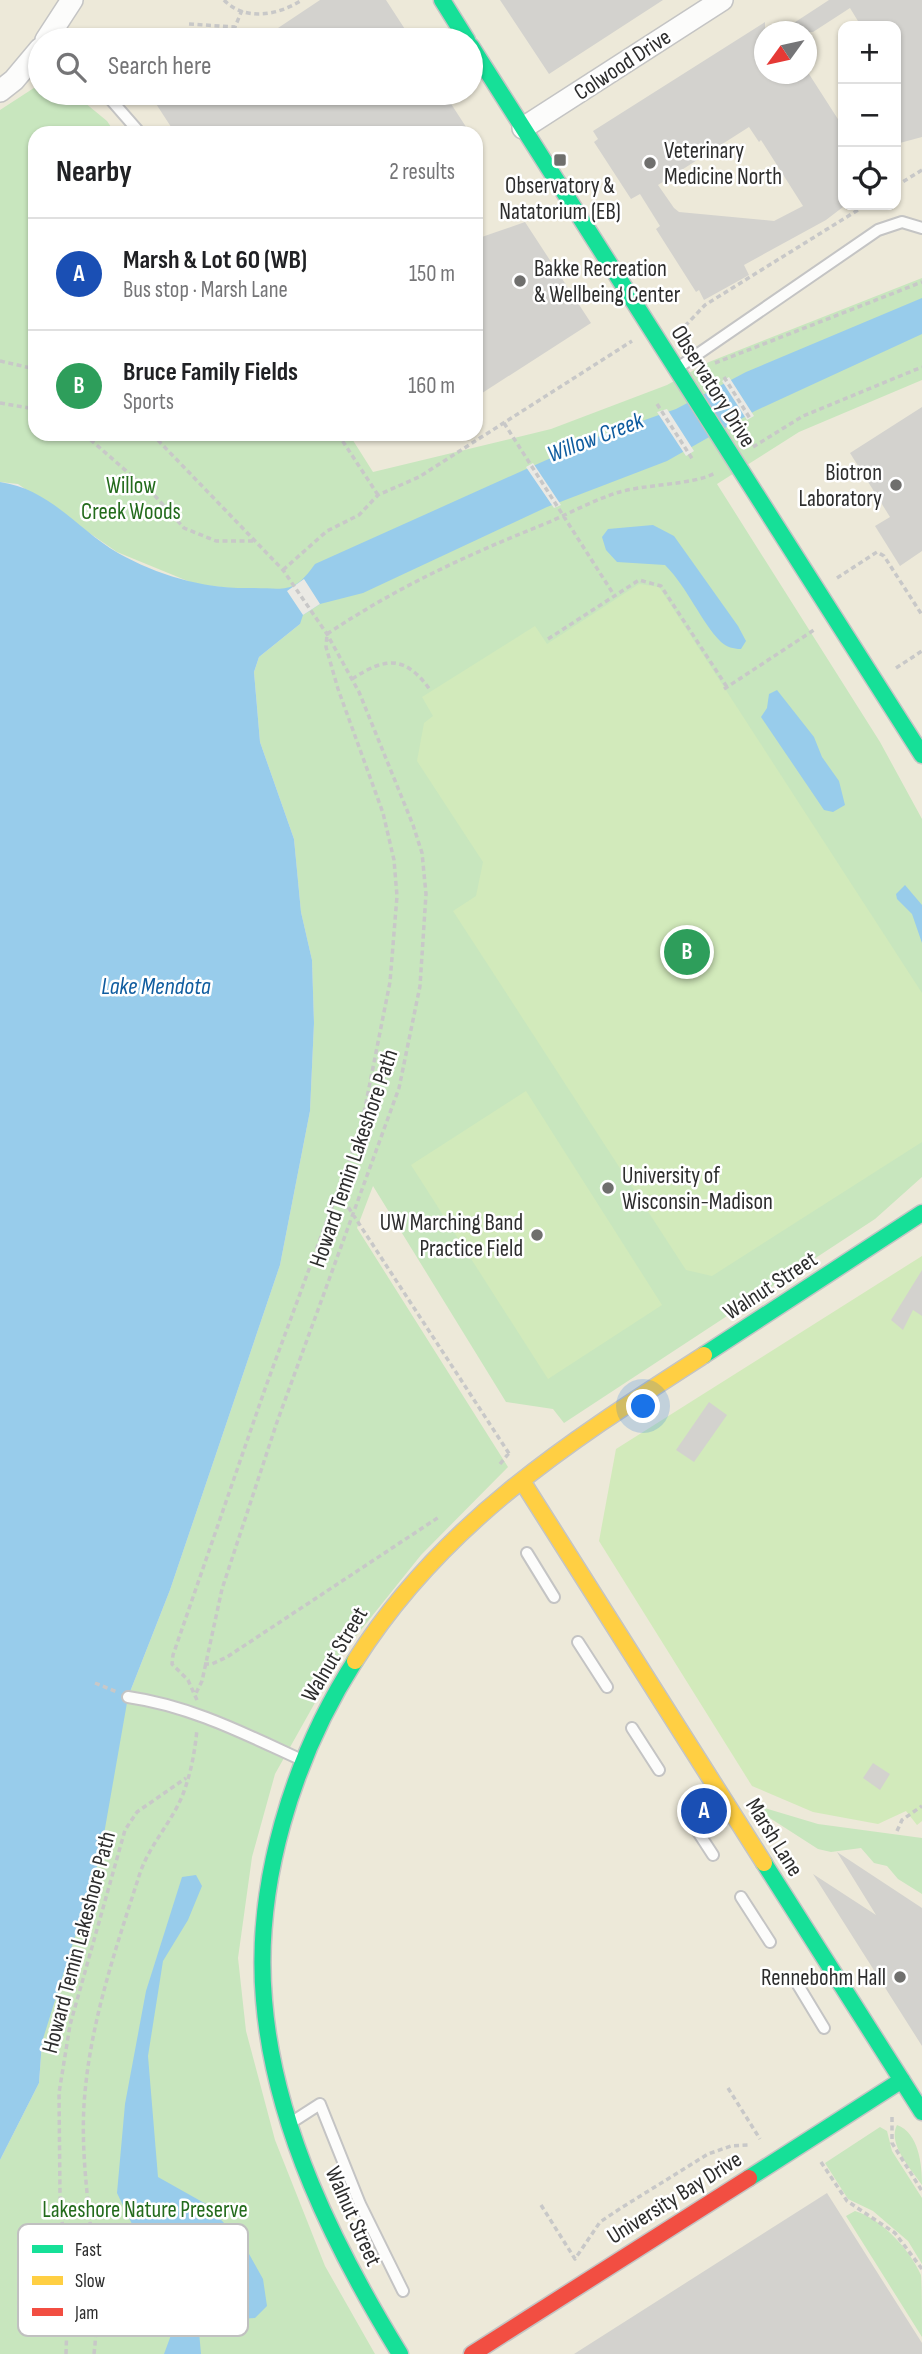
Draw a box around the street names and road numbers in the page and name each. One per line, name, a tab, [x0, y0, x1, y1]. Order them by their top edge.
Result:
street label: Colwood Drive	[569, 23, 676, 107]
street label: Observatory Drive	[665, 320, 762, 453]
street label: Howard Temin Lakeshore Path	[303, 1046, 404, 1271]
street label: Walnut Street	[718, 1245, 823, 1326]
street label: Walnut Street	[296, 1602, 374, 1707]
street label: Marsh Lane	[739, 1793, 809, 1882]
street label: Howard Temin Lakeshore Path	[36, 1828, 122, 2056]
street label: University Bay Drive	[602, 2145, 747, 2250]
street label: Walnut Street	[319, 2162, 387, 2271]

